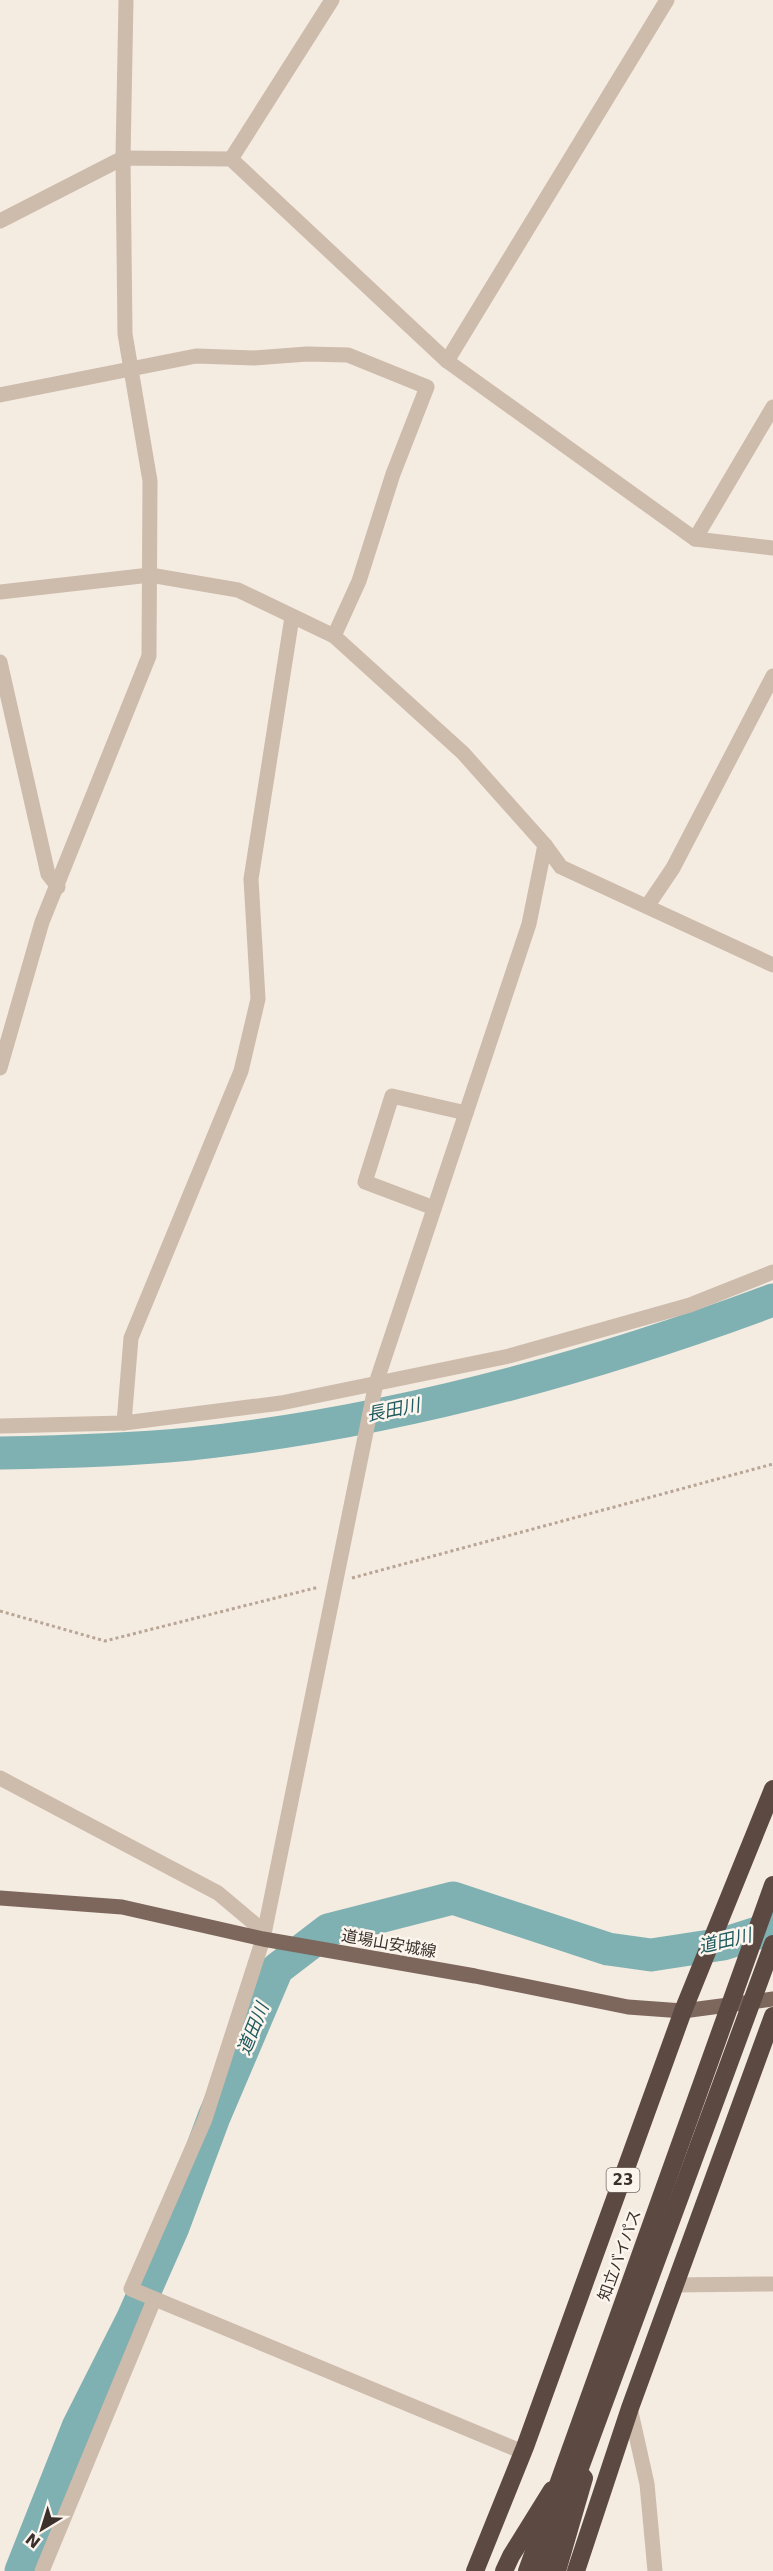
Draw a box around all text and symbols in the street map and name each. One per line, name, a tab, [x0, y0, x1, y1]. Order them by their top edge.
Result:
water label: 長田川	[364, 1394, 423, 1425]
water label: 道田川	[696, 1924, 756, 1957]
street label: 道場山安城線	[340, 1926, 438, 1961]
water label: 道田川	[233, 1998, 273, 2058]
road number: 23	[606, 2168, 640, 2192]
street label: 知立バイパス	[594, 2207, 645, 2303]
north arrow	[12, 2499, 72, 2559]
text: N	[22, 2529, 44, 2552]

